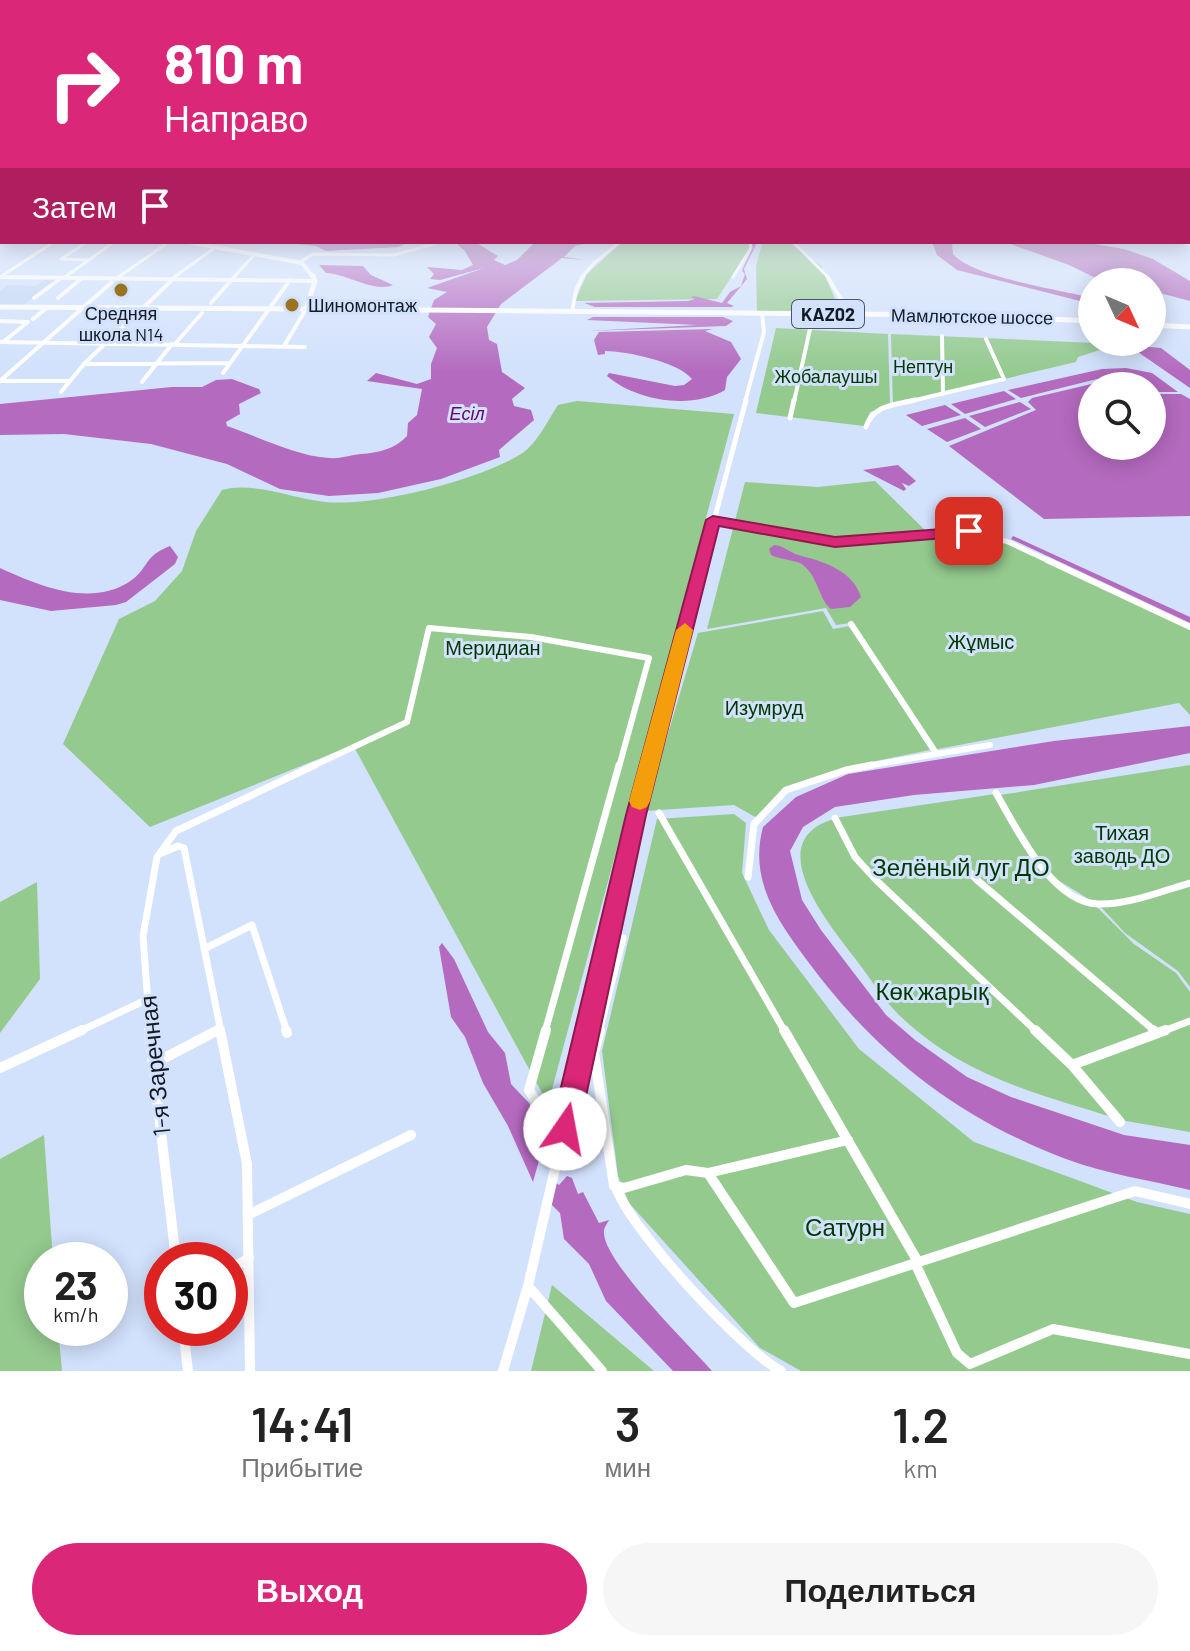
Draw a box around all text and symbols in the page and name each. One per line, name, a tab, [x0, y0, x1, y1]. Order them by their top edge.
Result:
text: 810 m	[164, 28, 303, 95]
icon: right	[32, 32, 136, 136]
text: Направо	[164, 96, 308, 139]
icon: arrive	[133, 184, 177, 228]
text: Затем	[32, 188, 117, 224]
north arrow	[1078, 268, 1166, 356]
map controls	[1078, 268, 1166, 460]
marker: Средняя школа N14	[112, 281, 130, 299]
place label: Шиномонтаж	[308, 294, 417, 316]
marker: Шиномонтаж	[283, 296, 301, 314]
road number: KAZ02	[792, 300, 864, 328]
place label: Средняя школа N14	[79, 302, 163, 345]
street label: Мамлютское шоссе	[891, 304, 1053, 328]
park label: Нептун	[893, 355, 953, 377]
park label: Жобалаушы	[774, 365, 878, 387]
button: search	[1078, 372, 1166, 460]
water label: Есіл	[449, 402, 485, 424]
pin	[935, 497, 1003, 565]
icon: arrive	[947, 509, 991, 553]
park label: Жұмыс	[948, 629, 1014, 653]
park label: Меридиан	[445, 635, 541, 659]
park label: Изумруд	[725, 695, 804, 719]
park label: Тихая заводь ДО	[1074, 820, 1170, 867]
park label: Зелёный луг ДО	[872, 852, 1050, 881]
park label: Көк жарық	[875, 976, 989, 1005]
street label: 1-я Заречная	[132, 994, 176, 1138]
position arrow	[523, 1087, 607, 1171]
park label: Сатурн	[805, 1212, 885, 1241]
speed limit sign: 30	[144, 1242, 248, 1346]
text: 23	[54, 1260, 98, 1308]
text: km/h	[53, 1302, 99, 1326]
text: 14:41	[251, 1394, 353, 1452]
text: 3	[615, 1394, 641, 1452]
text: 1.2	[892, 1395, 949, 1453]
text: Прибытие	[241, 1451, 363, 1482]
text: мин	[604, 1451, 651, 1482]
text: km	[903, 1452, 938, 1483]
button: Выход	[32, 1543, 587, 1635]
button: Поделиться	[603, 1543, 1158, 1635]

